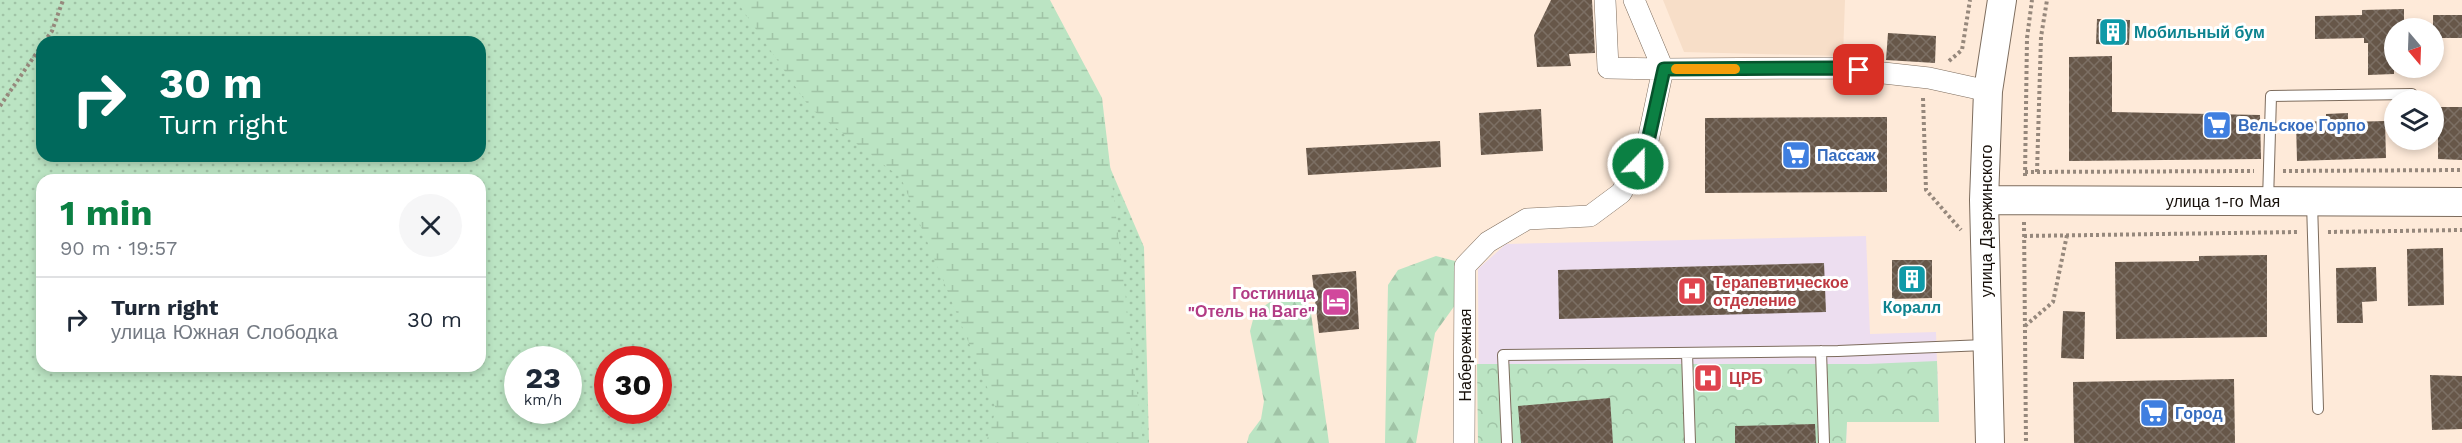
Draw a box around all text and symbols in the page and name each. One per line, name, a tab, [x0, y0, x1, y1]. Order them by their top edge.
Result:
building icon: Мобильный бум	[2097, 16, 2129, 48]
north arrow	[2384, 18, 2444, 78]
map controls	[2384, 18, 2444, 150]
place label: Мобильный бум	[2134, 23, 2265, 42]
pin	[1833, 44, 1884, 95]
icon: arrive	[1842, 53, 1875, 86]
text: 30 m	[159, 59, 263, 108]
icon: right	[60, 60, 138, 138]
button: layers	[2384, 90, 2444, 150]
text: Turn right	[159, 109, 288, 141]
supermarket icon: Вельское Горпо	[2201, 109, 2233, 141]
place label: Вельское Горпо	[2238, 116, 2366, 135]
position arrow	[1606, 132, 1670, 196]
supermarket icon: Пассаж	[1780, 139, 1812, 171]
street label: улица Дзержинского	[1977, 145, 1996, 297]
place label: Пассаж	[1817, 146, 1876, 165]
text: 1 min	[60, 192, 152, 234]
street label: улица 1-го Мая	[2166, 192, 2280, 211]
button: close	[399, 194, 462, 257]
text: 90 m · 19:57	[60, 236, 177, 260]
building icon: Коралл	[1896, 263, 1928, 295]
place label: Терапевтическое отделение	[1713, 273, 1849, 310]
hospital icon: Терапевтическое отделение	[1676, 275, 1708, 307]
place label: Гостиница "Отель на Ваге"	[1188, 284, 1315, 321]
hotel icon: Гостиница "Отель на Ваге"	[1320, 286, 1352, 318]
text: Turn right	[111, 295, 218, 320]
place label: Коралл	[1883, 298, 1941, 317]
icon: right	[60, 303, 93, 336]
text: 30 m	[407, 307, 462, 332]
street label: Набережная	[1456, 308, 1475, 402]
text: улица Южная Слободка	[111, 320, 338, 344]
speed limit sign: 30	[594, 346, 672, 424]
text: 23	[525, 360, 561, 395]
hospital icon: ЦРБ	[1692, 362, 1724, 394]
place label: ЦРБ	[1729, 369, 1763, 388]
text: km/h	[524, 391, 562, 409]
supermarket icon: Город	[2138, 397, 2170, 429]
place label: Город	[2175, 404, 2223, 423]

